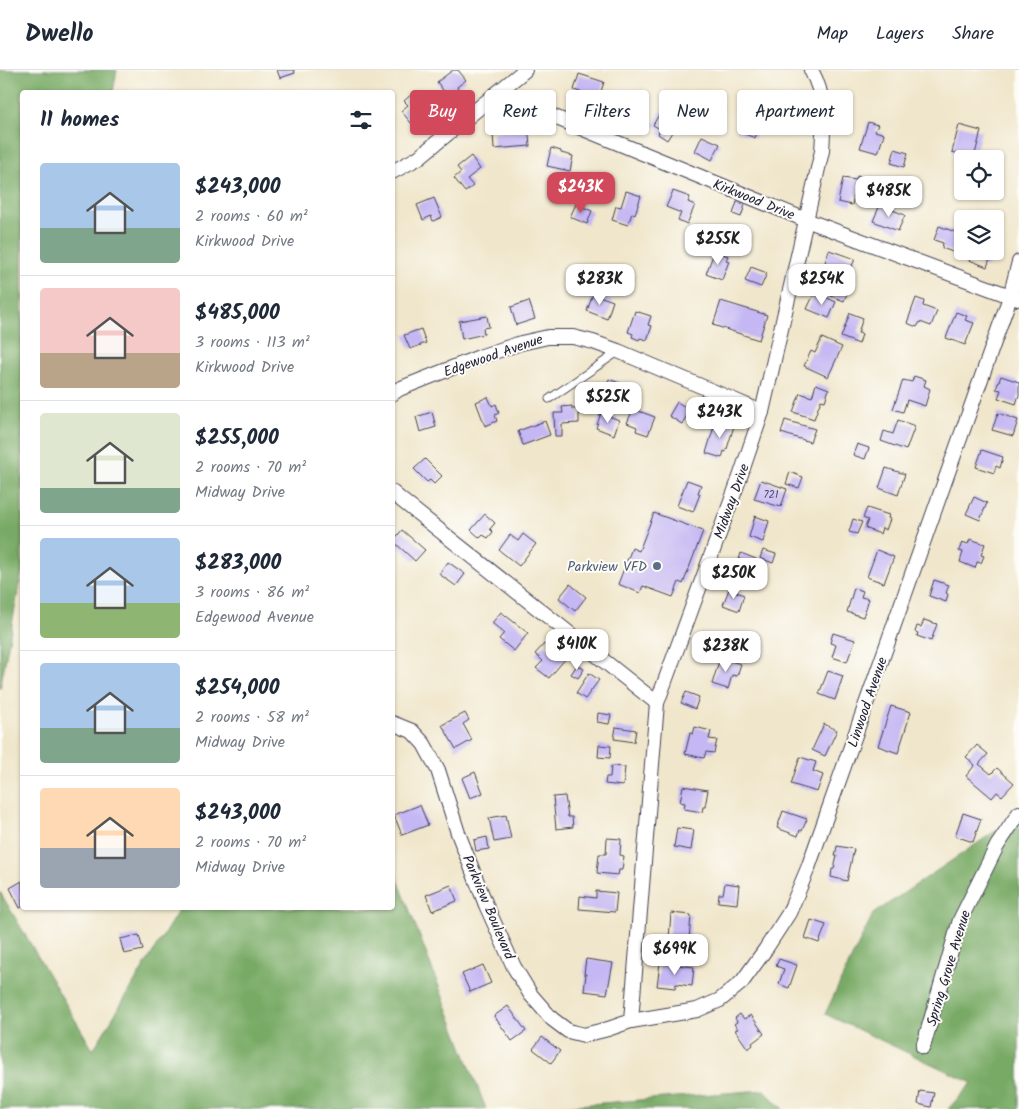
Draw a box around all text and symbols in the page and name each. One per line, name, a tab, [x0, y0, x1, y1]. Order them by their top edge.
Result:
text: Dwello	[25, 15, 93, 54]
text: Map	[817, 20, 848, 49]
text: Layers	[876, 20, 924, 49]
text: Share	[952, 20, 994, 49]
chip: Buy	[410, 90, 475, 135]
chip: Rent	[485, 90, 556, 135]
chip: Filters	[566, 90, 649, 135]
chip: New	[659, 90, 727, 135]
chip: Apartment	[737, 90, 853, 135]
text: 11 homes	[40, 104, 119, 137]
icon: filters	[347, 106, 375, 134]
map controls	[954, 150, 1004, 260]
button: locate	[954, 150, 1004, 200]
text: $243,000	[195, 171, 280, 204]
pin: $243K	[546, 172, 616, 214]
street label: Kirkwood Drive	[709, 173, 799, 227]
text: $243K	[558, 175, 604, 200]
pin: $485K	[854, 176, 924, 218]
text: $485K	[866, 179, 912, 204]
icon: home	[80, 183, 140, 243]
text: 2 rooms · 60 m²	[195, 204, 308, 229]
button: layers	[954, 210, 1004, 260]
pin: $255K	[683, 224, 753, 266]
text: $255K	[696, 227, 740, 252]
text: Kirkwood Drive	[195, 229, 294, 254]
pin: $283K	[565, 264, 635, 306]
pin: $254K	[787, 264, 857, 306]
text: $283K	[577, 267, 623, 292]
text: $254K	[799, 267, 845, 292]
text: $485,000	[195, 297, 280, 330]
icon: home	[80, 308, 140, 368]
street label: Edgewood Avenue	[441, 328, 547, 383]
text: 3 rooms · 113 m²	[195, 330, 310, 355]
text: Kirkwood Drive	[195, 355, 294, 380]
pin: $525K	[573, 382, 643, 424]
text: $525K	[586, 385, 630, 410]
pin: $243K	[685, 396, 755, 439]
text: $243K	[697, 400, 743, 425]
text: $255,000	[195, 422, 279, 455]
icon: home	[80, 433, 140, 493]
text: 2 rooms · 70 m²	[195, 455, 306, 480]
street label: Midway Drive	[708, 460, 756, 542]
text: Midway Drive	[195, 480, 285, 505]
house number: 721	[764, 486, 778, 504]
text: $283,000	[195, 547, 281, 580]
place label: Parkview VFD	[567, 556, 647, 578]
icon: home	[80, 558, 140, 618]
pin: $250K	[699, 558, 769, 600]
marker: Parkview VFD	[651, 560, 663, 572]
text: $250K	[712, 561, 756, 586]
text: 3 rooms · 86 m²	[195, 580, 309, 605]
text: Edgewood Avenue	[195, 605, 314, 630]
pin: $410K	[542, 628, 612, 671]
pin: $238K	[691, 630, 761, 673]
text: $410K	[557, 632, 597, 657]
text: $238K	[703, 634, 749, 659]
street label: Linwood Avenue	[842, 653, 894, 751]
text: $254,000	[195, 672, 280, 705]
icon: home	[80, 683, 140, 743]
text: 2 rooms · 58 m²	[195, 705, 309, 730]
text: Midway Drive	[195, 730, 285, 755]
text: $243,000	[195, 797, 280, 830]
icon: home	[80, 808, 140, 868]
text: 2 rooms · 70 m²	[195, 830, 306, 855]
street label: Parkview Boulevard	[456, 852, 520, 964]
text: Midway Drive	[195, 855, 285, 880]
street label: Spring Grove Avenue	[921, 907, 977, 1029]
pin: $699K	[640, 934, 710, 976]
text: $699K	[653, 937, 697, 962]

